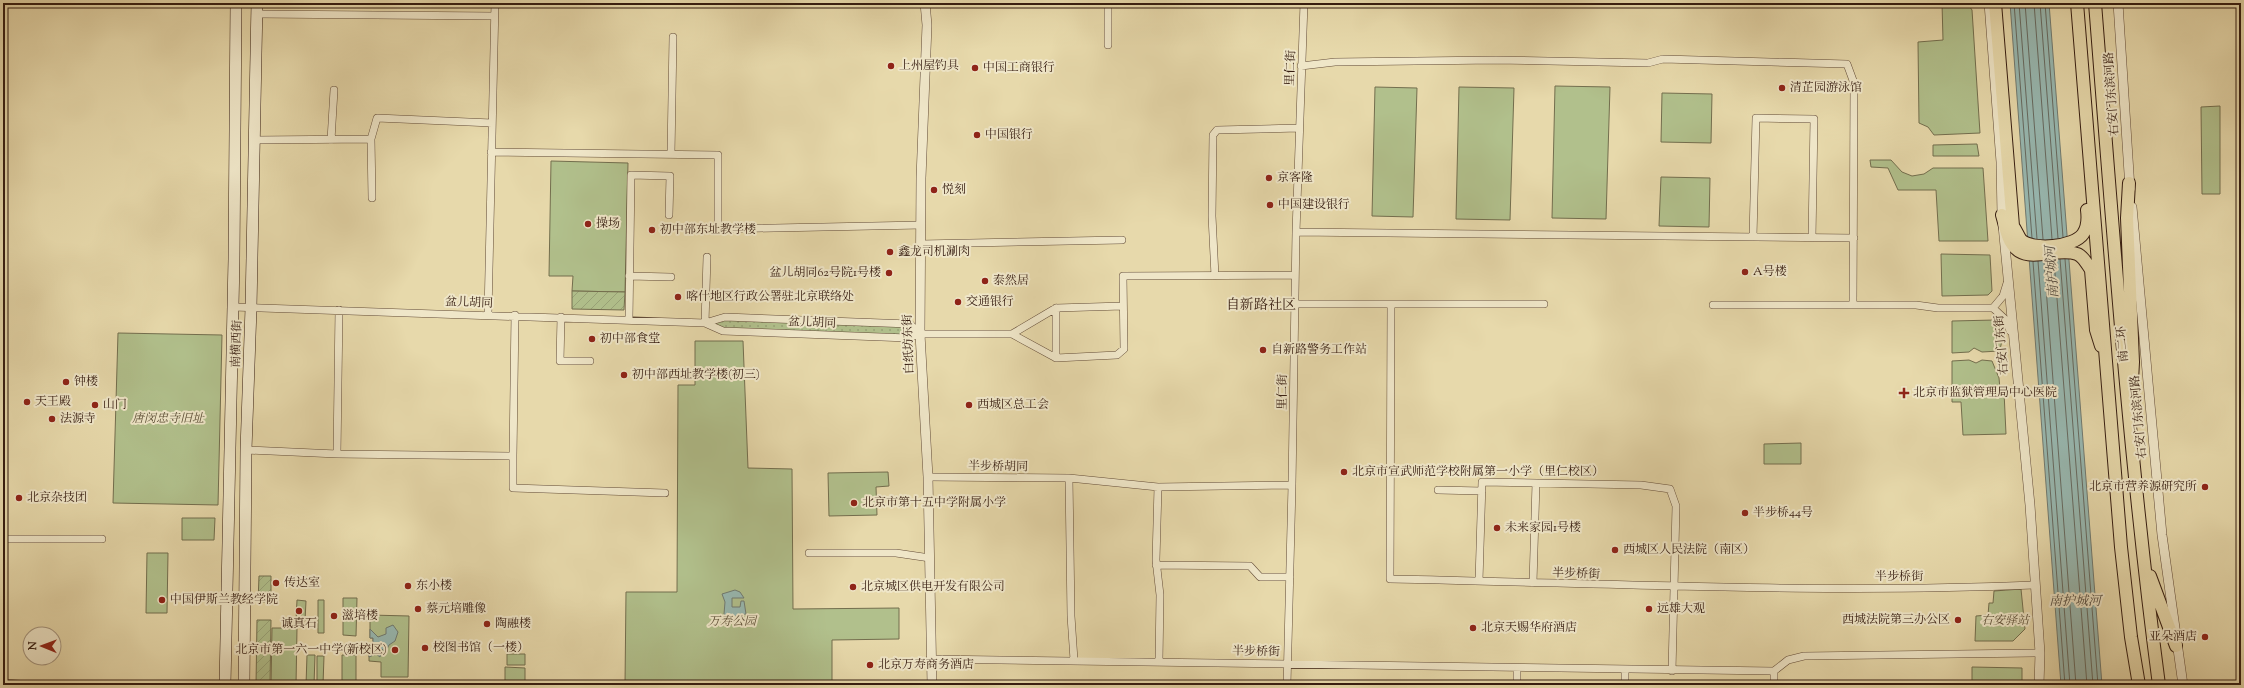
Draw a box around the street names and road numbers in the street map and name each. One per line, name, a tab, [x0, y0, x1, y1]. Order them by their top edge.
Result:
street label: 里仁街	[1281, 49, 1301, 86]
street label: 右安门东滨河路	[2100, 51, 2124, 137]
street label: 盆儿胡同	[445, 293, 493, 313]
street label: 盆儿胡同	[788, 313, 836, 333]
street label: 白纸坊东街	[899, 313, 919, 374]
street label: 右安门东街	[1990, 313, 2014, 376]
street label: 南横西街	[227, 319, 247, 368]
street label: 南二环	[2112, 325, 2134, 363]
street label: 里仁街	[1274, 373, 1292, 410]
street label: 右安门东滨河路	[2126, 374, 2152, 460]
street label: 半步桥胡同	[968, 457, 1028, 477]
street label: 半步桥街	[1552, 564, 1601, 584]
street label: 半步桥街	[1875, 568, 1924, 586]
street label: 半步桥街	[1232, 643, 1281, 661]

